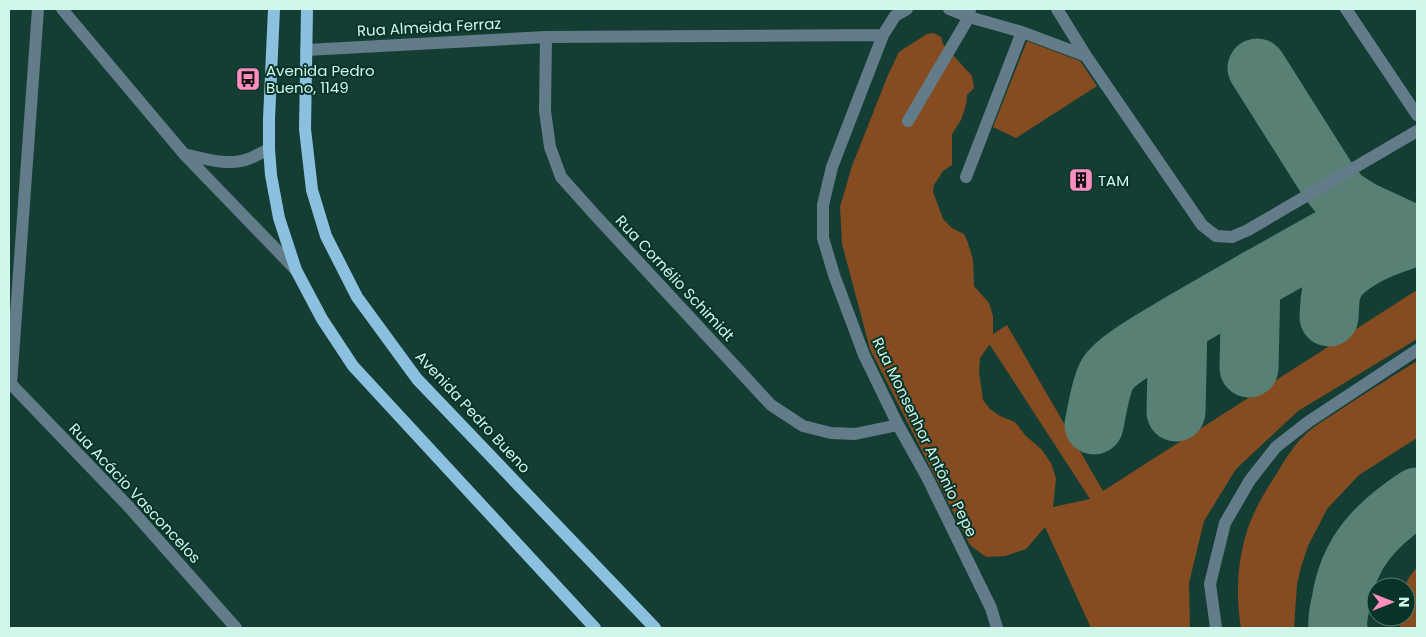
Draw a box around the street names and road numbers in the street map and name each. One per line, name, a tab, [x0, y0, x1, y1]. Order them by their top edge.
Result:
street label: Rua Almeida Ferraz	[356, 13, 502, 41]
street label: Rua Cornélio Schimidt	[611, 210, 739, 346]
street label: Rua Monsenhor Antônio Pepe	[867, 334, 983, 540]
street label: Avenida Pedro Bueno	[411, 346, 535, 478]
street label: Rua Acácio Vasconcelos	[64, 418, 206, 568]

